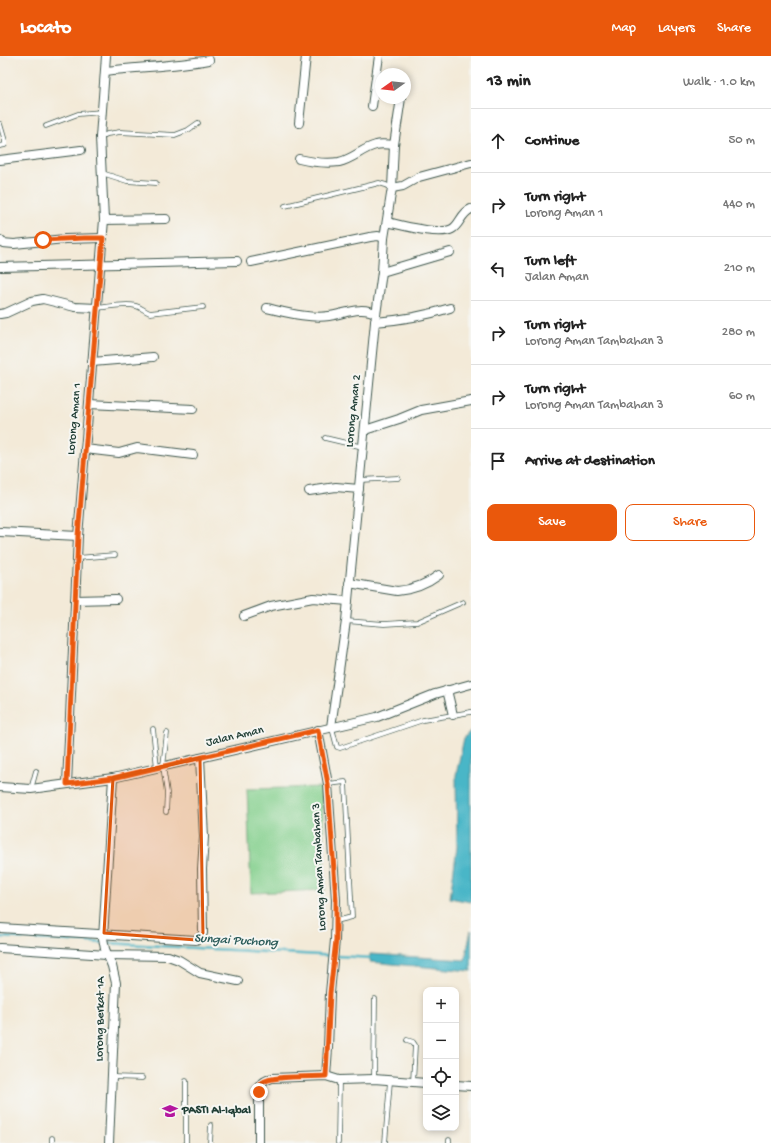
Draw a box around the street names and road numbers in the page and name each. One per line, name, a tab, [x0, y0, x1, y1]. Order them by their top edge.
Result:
street label: Lorong Aman 2	[343, 374, 365, 448]
street label: Lorong Aman 1	[65, 382, 85, 456]
street label: Jalan Aman	[205, 723, 266, 750]
street label: Lorong Aman Tambahan 3	[310, 803, 330, 931]
street label: Lorong Berkat 1A	[93, 976, 109, 1061]

